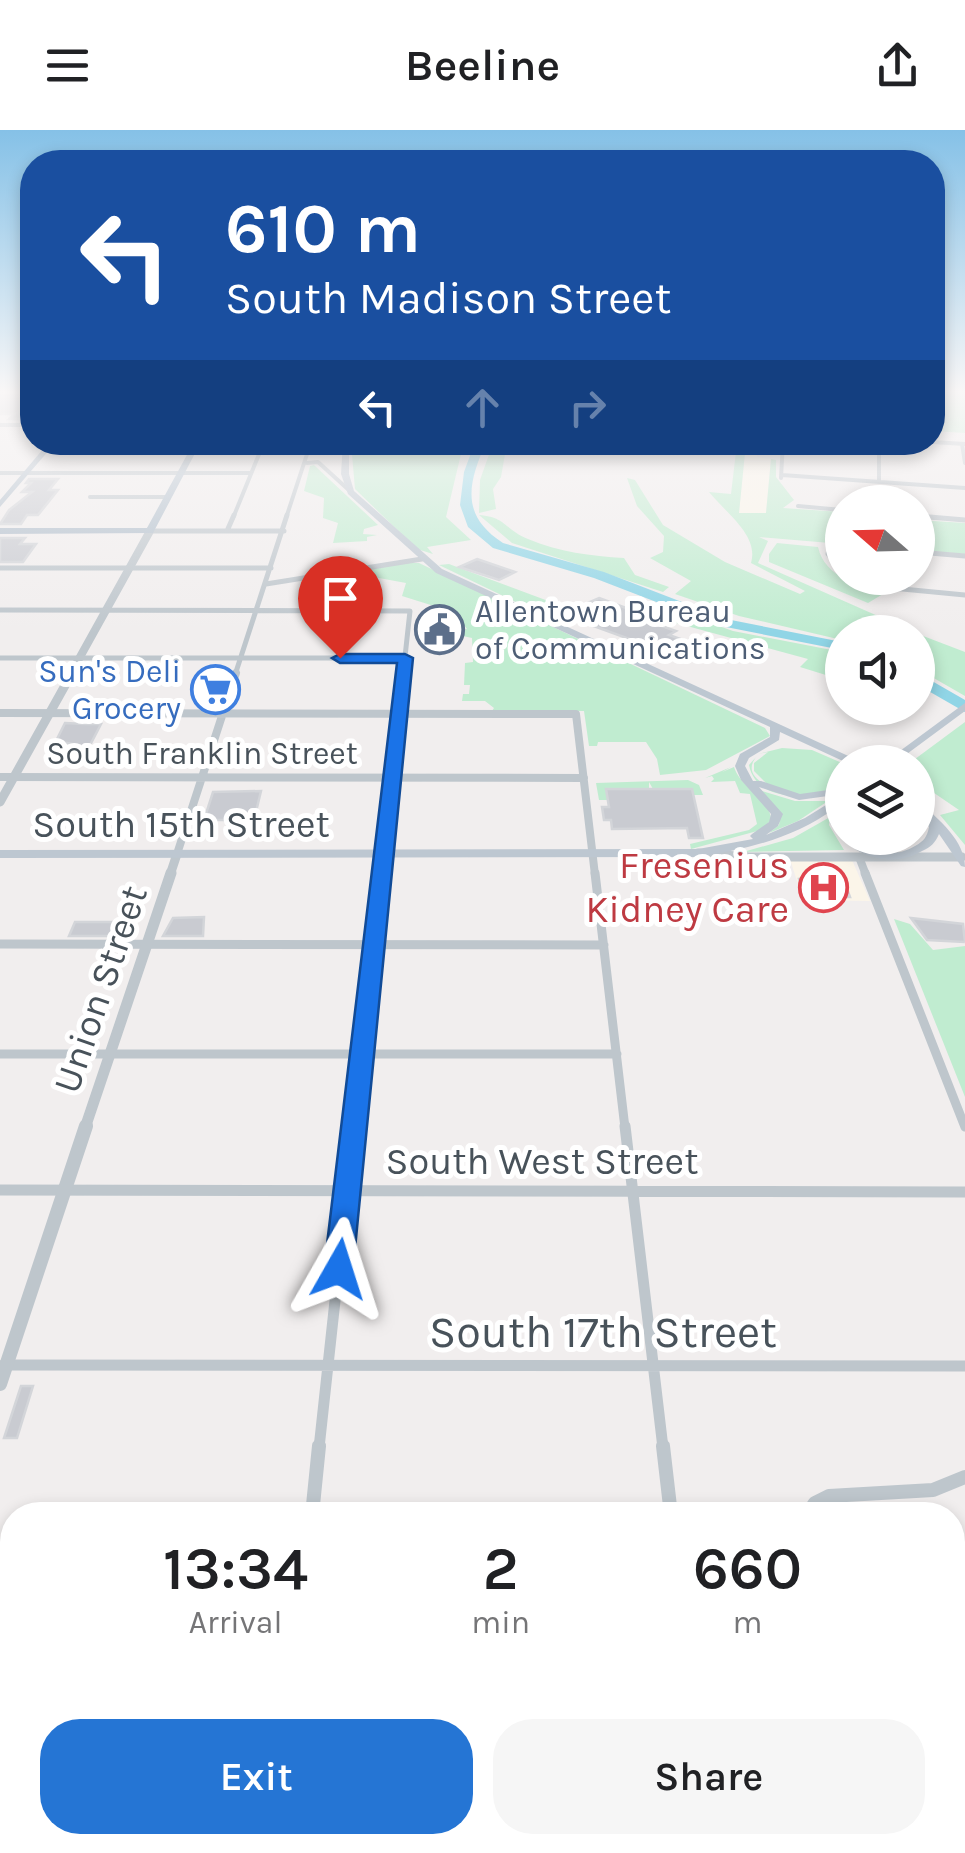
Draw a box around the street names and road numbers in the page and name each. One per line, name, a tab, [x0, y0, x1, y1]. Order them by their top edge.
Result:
street label: South Franklin Street	[46, 735, 358, 772]
street label: South 15th Street	[32, 802, 330, 847]
street label: Union Street	[44, 880, 157, 1099]
street label: South West Street	[386, 1139, 698, 1184]
street label: South 17th Street	[429, 1306, 777, 1358]

